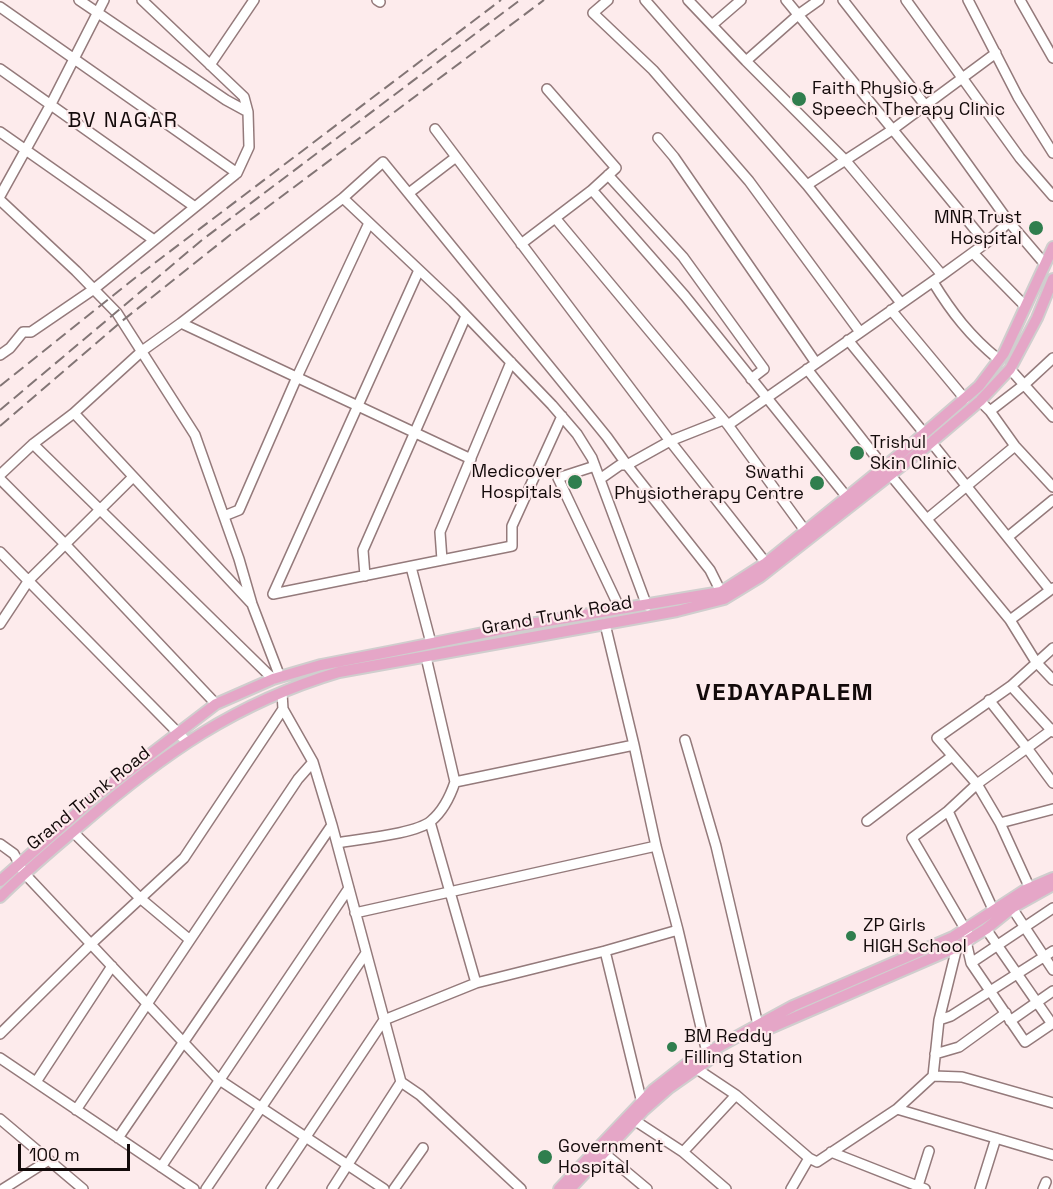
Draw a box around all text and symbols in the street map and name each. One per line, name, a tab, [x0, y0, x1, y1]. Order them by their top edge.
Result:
place label: Faith Physio & Speech Therapy Clinic	[812, 78, 1005, 121]
marker: Faith Physio & Speech Therapy Clinic	[790, 90, 808, 108]
district label: BV NAGAR	[67, 108, 179, 134]
place label: MNR Trust Hospital	[934, 207, 1022, 250]
marker: MNR Trust Hospital	[1027, 219, 1045, 237]
place label: Trishul Skin Clinic	[870, 432, 957, 474]
marker: Trishul Skin Clinic	[848, 444, 866, 462]
place label: Medicover Hospitals	[471, 461, 562, 504]
place label: Swathi Physiotherapy Centre	[614, 462, 804, 504]
marker: Medicover Hospitals	[566, 473, 584, 491]
marker: Swathi Physiotherapy Centre	[808, 474, 826, 492]
street label: Grand Trunk Road	[480, 592, 634, 640]
district label: VEDAYAPALEM	[696, 679, 874, 707]
street label: Grand Trunk Road	[23, 743, 155, 855]
place label: ZP Girls HIGH School	[863, 915, 967, 958]
marker: ZP Girls HIGH School	[844, 929, 858, 943]
place label: BM Reddy Filling Station	[684, 1026, 802, 1068]
marker: BM Reddy Filling Station	[665, 1040, 679, 1054]
scale bar	[21, 1132, 134, 1170]
place label: Government Hospital	[558, 1136, 664, 1178]
text: 100 m	[29, 1143, 80, 1166]
marker: Government Hospital	[536, 1148, 554, 1166]

